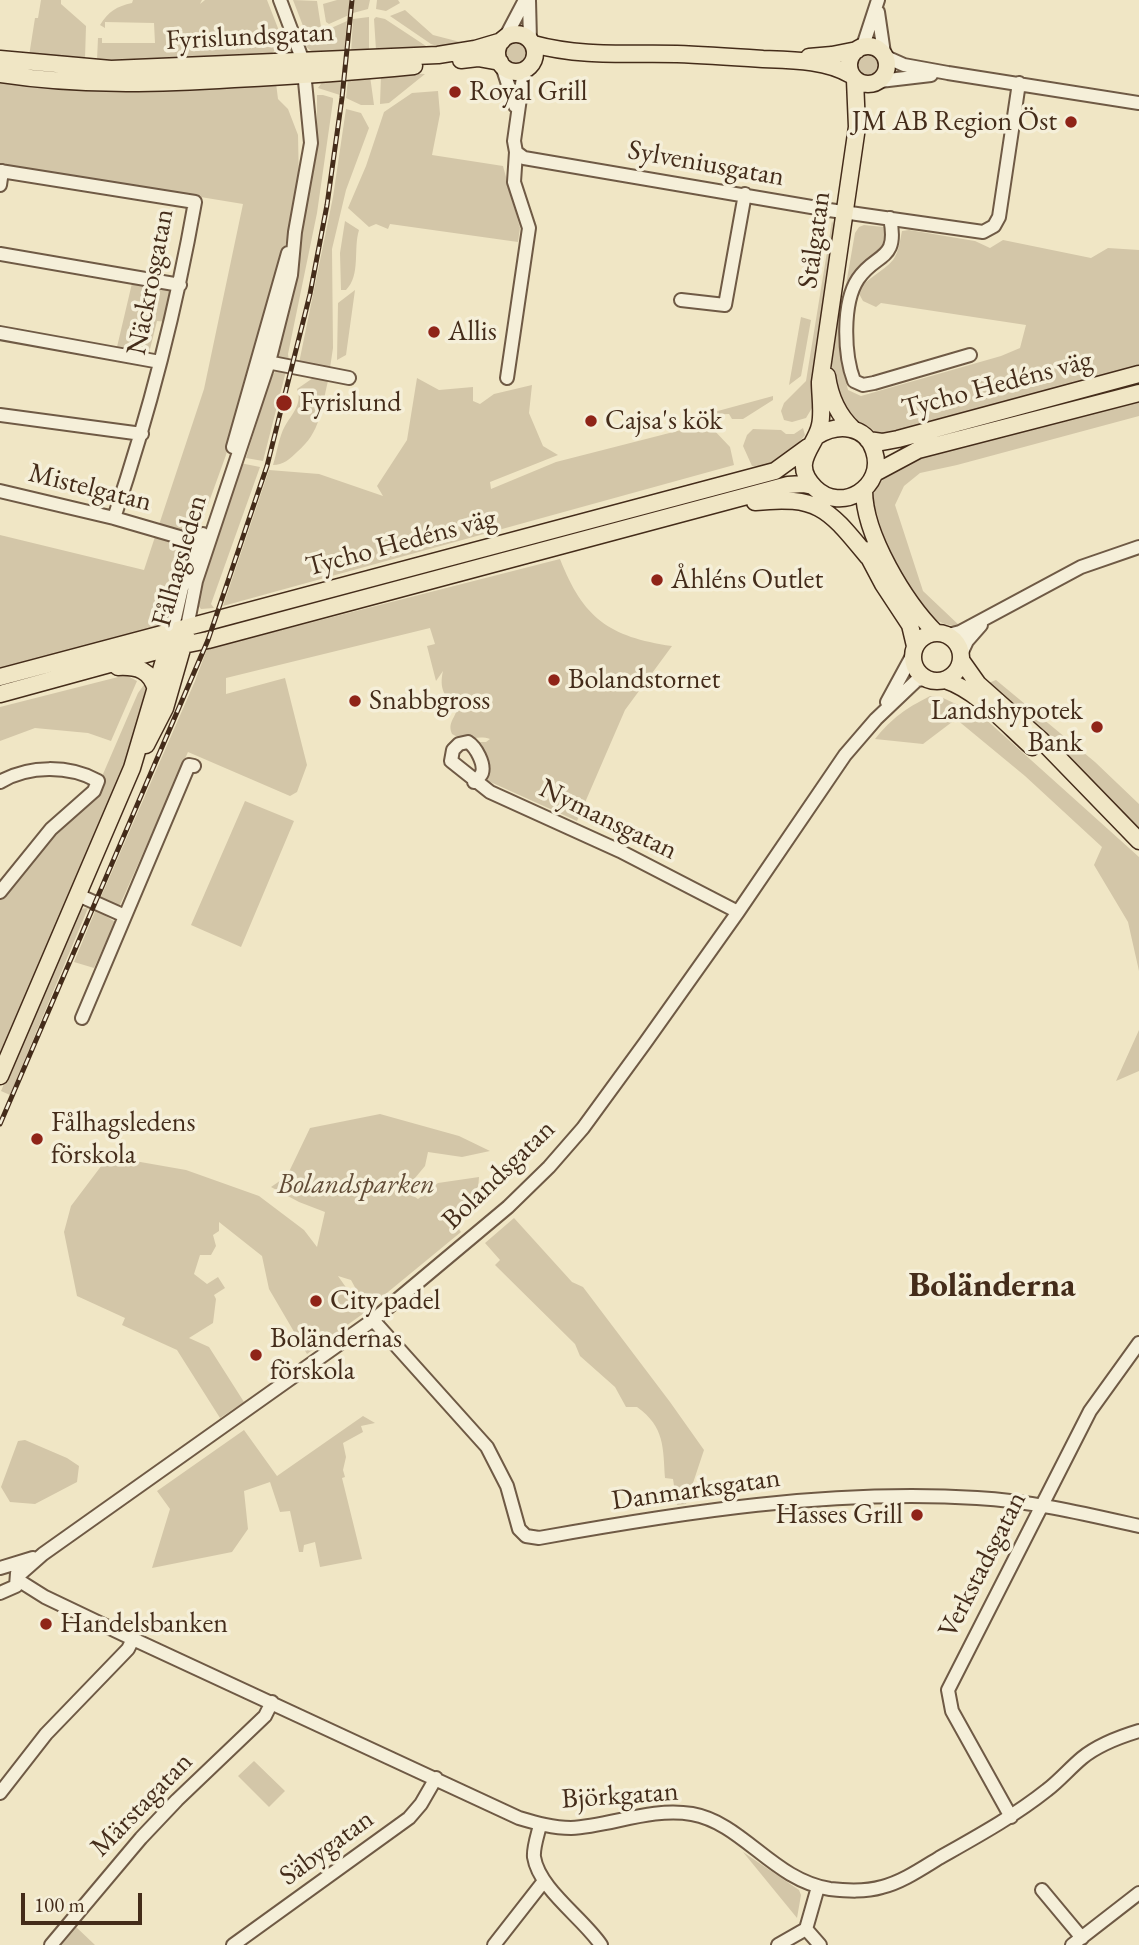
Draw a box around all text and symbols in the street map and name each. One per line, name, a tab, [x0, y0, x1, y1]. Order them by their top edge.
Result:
street label: Fyrislundsgatan	[165, 16, 335, 58]
place label: Royal Grill	[469, 75, 588, 109]
marker: Royal Grill	[447, 84, 463, 100]
place label: JM AB Region Öst	[852, 105, 1057, 139]
marker: JM AB Region Öst	[1063, 114, 1079, 130]
street label: Sylveniusgatan	[625, 134, 787, 194]
street label: Stålgatan	[792, 189, 838, 291]
street label: Näckrosgatan	[120, 206, 182, 358]
place label: Allis	[448, 315, 497, 349]
marker: Allis	[426, 324, 442, 340]
street label: Tycho Hedéns väg	[898, 343, 1096, 427]
place label: Fyrislund	[300, 386, 401, 420]
marker: Fyrislund	[274, 393, 294, 413]
place label: Cajsa's kök	[605, 404, 722, 438]
marker: Cajsa's kök	[583, 413, 599, 429]
street label: Mistelgatan	[25, 456, 155, 520]
street label: Fålhagsleden	[145, 491, 215, 631]
street label: Tycho Hedéns väg	[302, 501, 500, 585]
place label: Åhléns Outlet	[671, 563, 823, 597]
marker: Åhléns Outlet	[649, 572, 665, 588]
place label: Bolandstornet	[568, 663, 720, 697]
marker: Bolandstornet	[546, 672, 562, 688]
place label: Snabbgross	[369, 684, 490, 718]
marker: Snabbgross	[347, 693, 363, 709]
place label: Landshypotek Bank	[931, 694, 1083, 760]
marker: Landshypotek Bank	[1089, 719, 1105, 735]
street label: Nymansgatan	[534, 772, 682, 868]
place label: Fålhagsledens förskola	[51, 1106, 195, 1172]
street label: Bolandsgatan	[436, 1113, 562, 1237]
marker: Fålhagsledens förskola	[29, 1131, 45, 1147]
park label: Bolandsparken	[277, 1168, 435, 1202]
district label: Boländerna	[908, 1265, 1076, 1307]
place label: City padel	[330, 1284, 440, 1318]
marker: City padel	[308, 1293, 324, 1309]
place label: Boländernas förskola	[270, 1322, 402, 1388]
marker: Boländernas förskola	[248, 1347, 264, 1363]
street label: Danmarksgatan	[610, 1462, 782, 1518]
street label: Verkstadsgatan	[932, 1486, 1034, 1644]
place label: Hasses Grill	[775, 1498, 903, 1532]
marker: Hasses Grill	[909, 1507, 925, 1523]
place label: Handelsbanken	[60, 1607, 228, 1641]
marker: Handelsbanken	[38, 1616, 54, 1632]
street label: Märstagatan	[84, 1746, 200, 1864]
street label: Björkgatan	[560, 1775, 680, 1817]
street label: Säbygatan	[273, 1803, 381, 1893]
scale bar	[24, 1878, 145, 1922]
text: 100 m	[34, 1891, 85, 1918]

